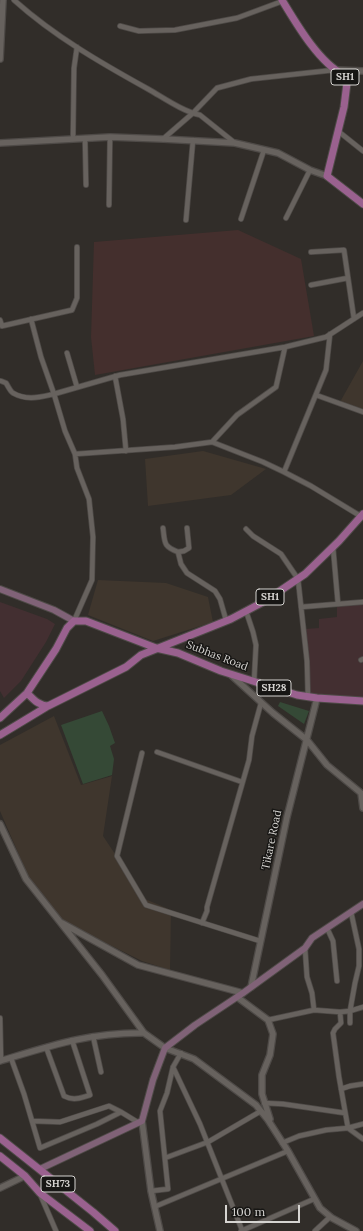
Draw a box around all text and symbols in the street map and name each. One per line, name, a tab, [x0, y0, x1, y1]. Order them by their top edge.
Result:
road number: SH1	[331, 69, 359, 85]
road number: SH1	[256, 589, 284, 605]
street label: Subhas Road	[184, 638, 250, 674]
road number: SH28	[257, 680, 291, 696]
street label: Tikare Road	[259, 809, 285, 871]
road number: SH73	[41, 1176, 75, 1192]
scale bar	[227, 1197, 302, 1223]
text: 100 m	[232, 1204, 265, 1219]

